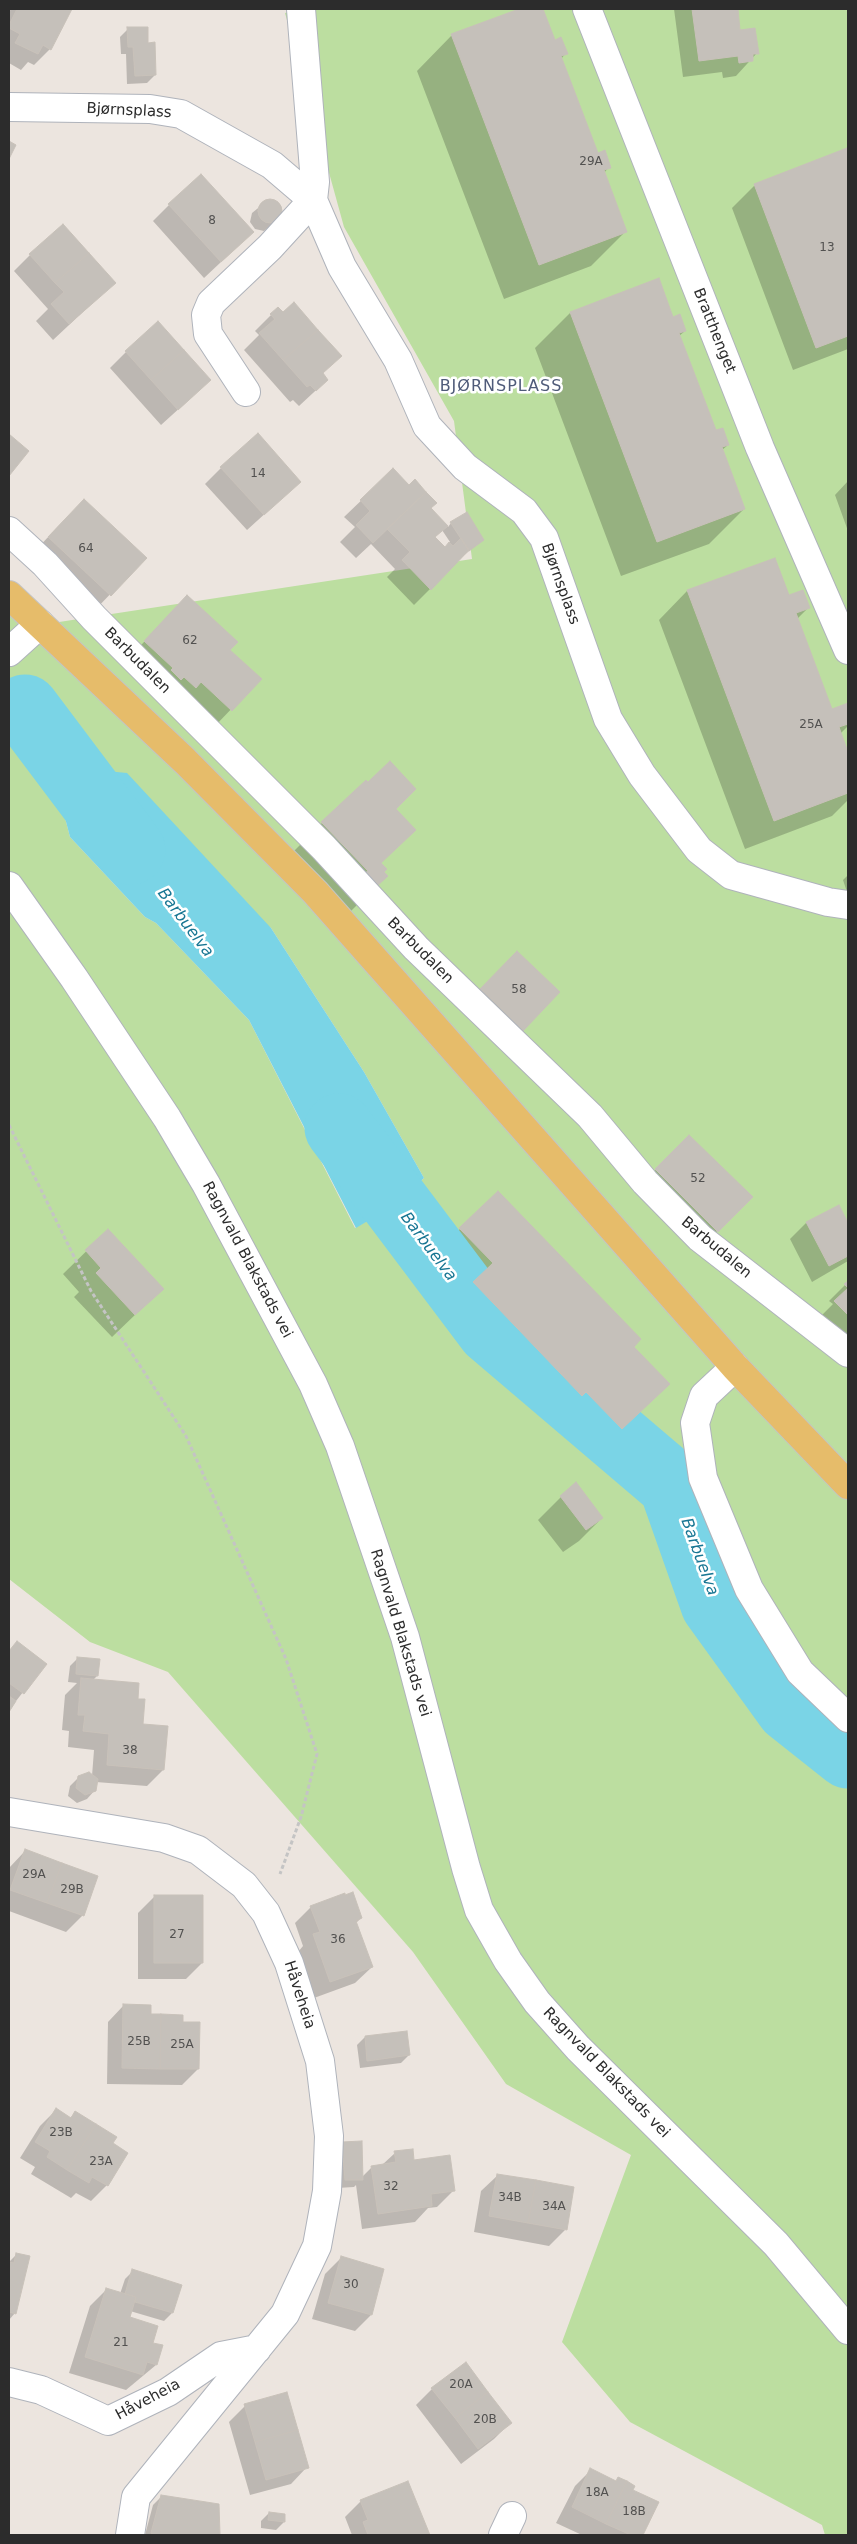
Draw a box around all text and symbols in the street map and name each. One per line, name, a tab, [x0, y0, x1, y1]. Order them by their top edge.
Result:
street label: Bjørnsplass	[86, 100, 172, 122]
house number: 29A	[579, 155, 603, 169]
house number: 8	[208, 214, 216, 228]
house number: 13	[819, 241, 835, 255]
street label: Bratthenget	[689, 286, 739, 376]
district label: BJØRNSPLASS	[438, 377, 564, 397]
house number: 14	[250, 467, 266, 481]
street label: Bjørnsplass	[537, 541, 583, 627]
house number: 64	[78, 542, 94, 556]
street label: Barbudalen	[100, 624, 174, 698]
house number: 62	[182, 634, 198, 648]
house number: 25A	[799, 718, 823, 732]
water label: Barbuelva	[153, 885, 217, 961]
street label: Barbudalen	[383, 914, 457, 988]
house number: 58	[511, 983, 527, 997]
house number: 52	[690, 1172, 706, 1186]
street label: Ragnvald Blakstads vei	[198, 1179, 296, 1341]
water label: Barbuelva	[396, 1209, 460, 1285]
street label: Barbudalen	[677, 1213, 755, 1283]
water label: Barbuelva	[676, 1516, 722, 1598]
street label: Ragnvald Blakstads vei	[366, 1547, 434, 1719]
house number: 38	[122, 1744, 138, 1758]
house number: 29A	[22, 1868, 46, 1882]
house number: 29B	[60, 1883, 84, 1897]
house number: 27	[169, 1928, 185, 1942]
house number: 36	[330, 1933, 346, 1947]
street label: Håveheia	[280, 1959, 318, 2031]
street label: Ragnvald Blakstads vei	[539, 2004, 673, 2142]
house number: 25B	[127, 2035, 151, 2049]
house number: 25A	[170, 2038, 194, 2052]
house number: 23B	[49, 2126, 73, 2140]
house number: 23A	[89, 2155, 113, 2169]
house number: 32	[383, 2180, 399, 2194]
house number: 34B	[498, 2191, 522, 2205]
house number: 34A	[542, 2200, 566, 2214]
house number: 30	[343, 2278, 359, 2292]
house number: 21	[113, 2336, 129, 2350]
street label: Håveheia	[113, 2375, 183, 2425]
house number: 20A	[449, 2378, 473, 2392]
house number: 20B	[473, 2413, 497, 2427]
house number: 18A	[585, 2486, 609, 2500]
house number: 18B	[622, 2505, 646, 2519]

